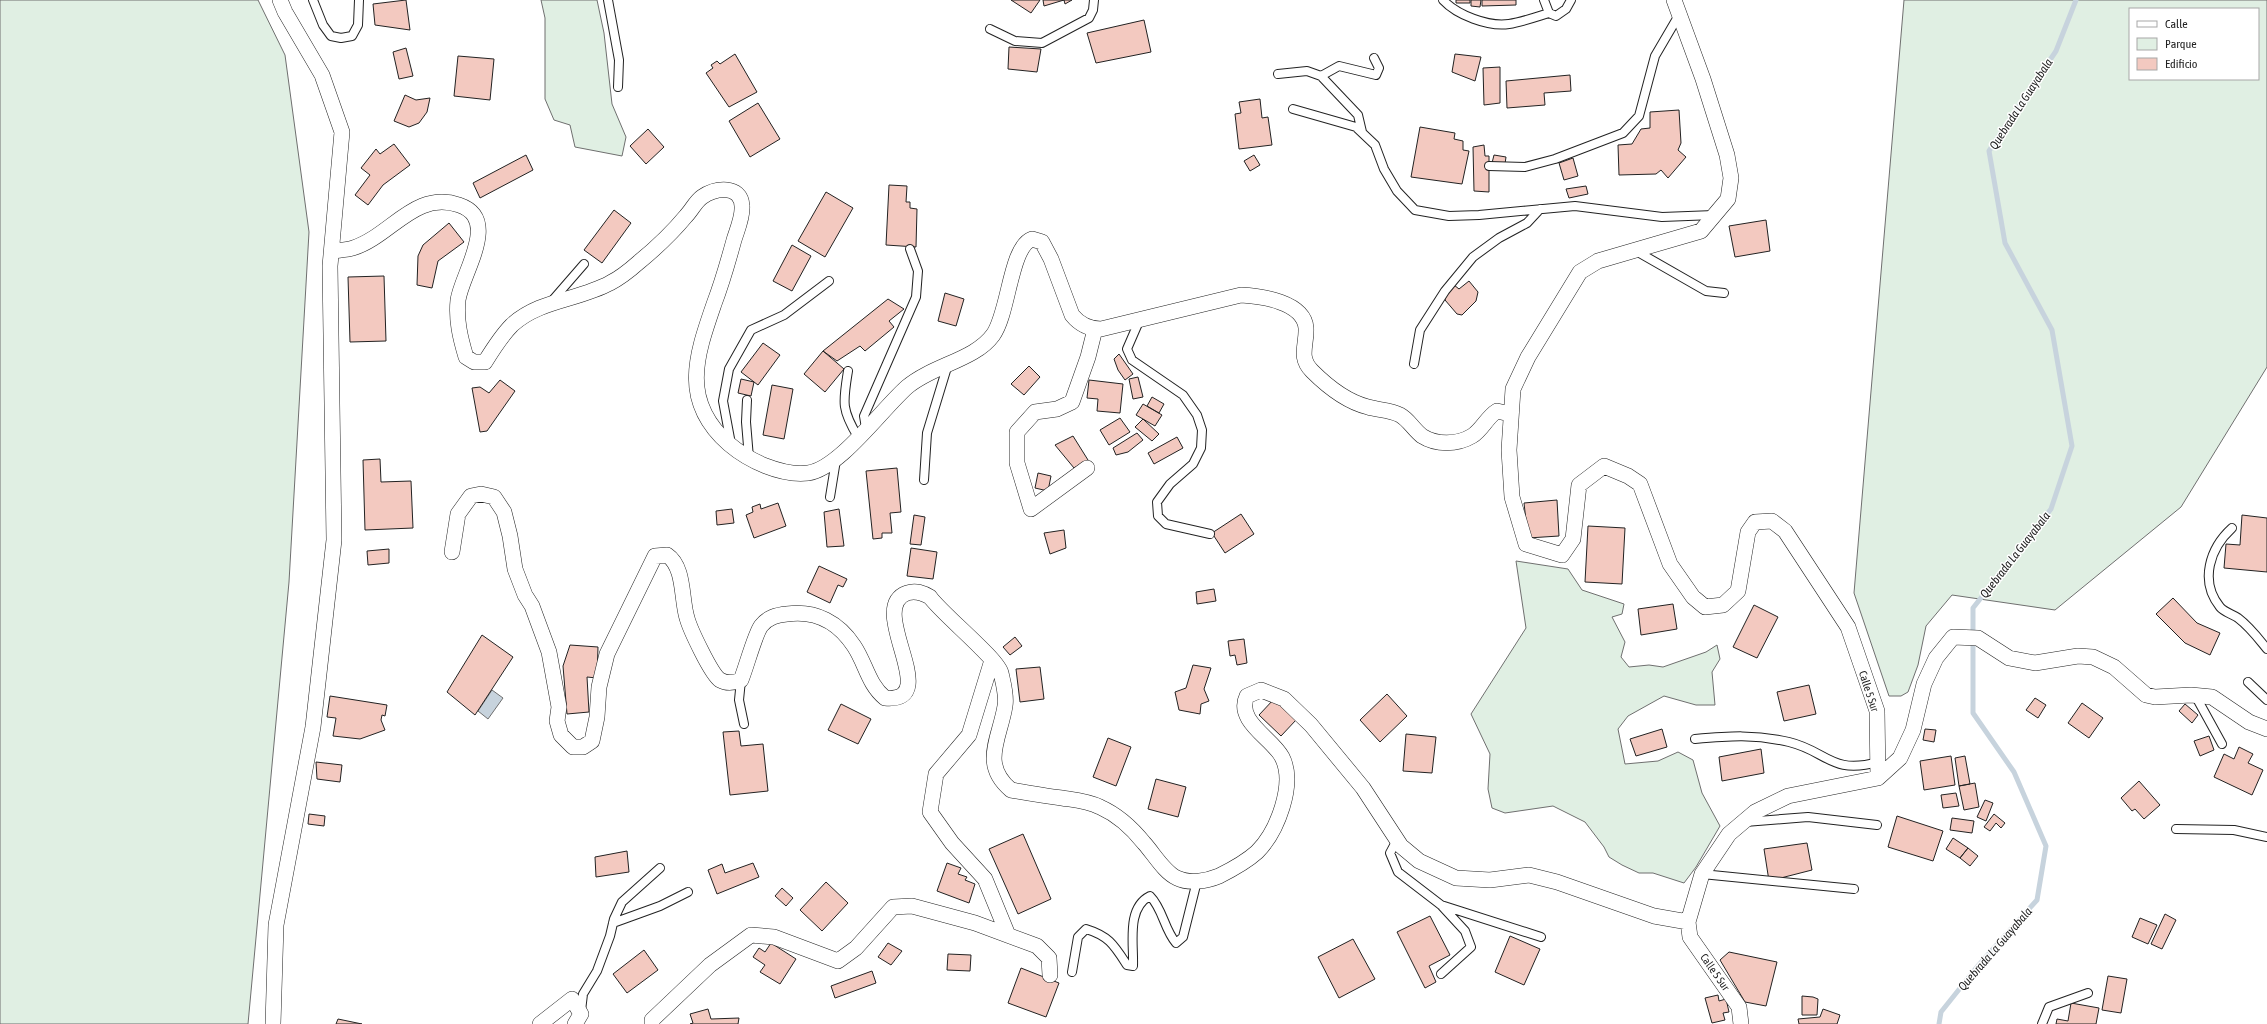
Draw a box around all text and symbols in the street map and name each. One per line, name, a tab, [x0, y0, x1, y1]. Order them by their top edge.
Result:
legend	[2129, 8, 2259, 80]
text: Calle	[2165, 17, 2188, 31]
text: Parque	[2165, 37, 2197, 51]
water label: Quebrada La Guayabala	[1986, 56, 2056, 152]
text: Edificio	[2165, 57, 2198, 71]
water label: Quebrada La Guayabala	[1977, 509, 2053, 601]
street label: Calle 5 Sur	[1857, 669, 1881, 714]
water label: Quebrada La Guayabala	[1955, 904, 2035, 993]
street label: Calle 5 Sur	[1698, 951, 1732, 993]

